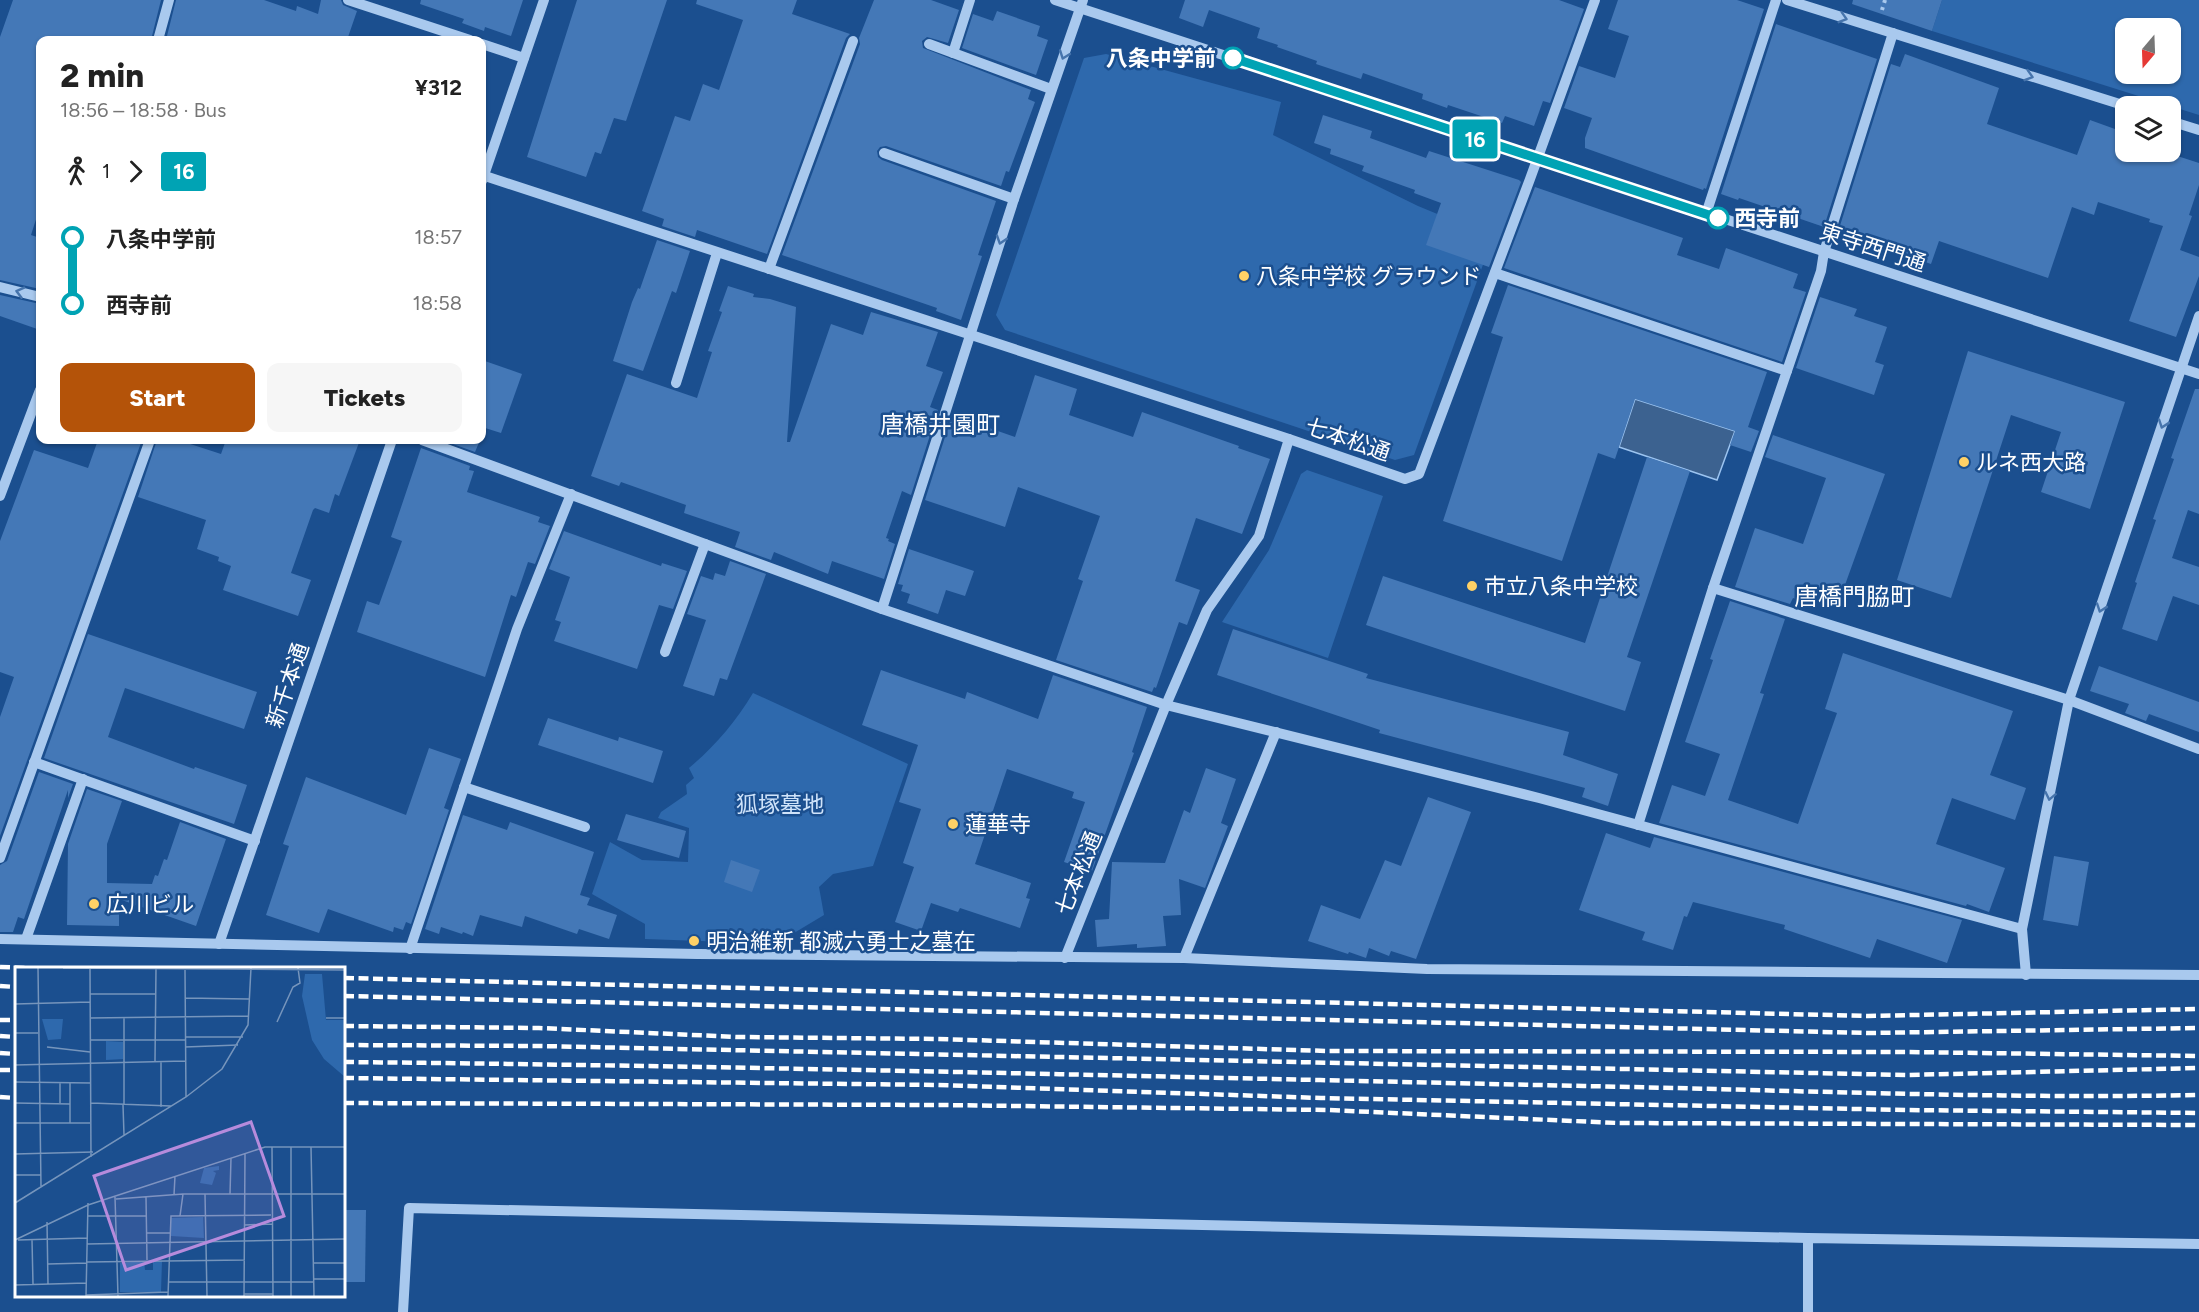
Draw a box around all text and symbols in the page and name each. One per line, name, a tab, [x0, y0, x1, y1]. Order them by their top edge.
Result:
one-way arrow	[1837, 10, 1848, 23]
north arrow	[2115, 18, 2181, 84]
map controls	[2115, 18, 2181, 162]
place label: 八条中学前	[1106, 45, 1216, 72]
marker: 八条中学前	[1222, 47, 1244, 69]
one-way arrow	[1058, 49, 1071, 60]
text: 2 min	[60, 56, 144, 95]
one-way arrow	[2023, 69, 2034, 81]
text: ¥312	[415, 74, 462, 101]
button: layers	[2115, 96, 2181, 162]
text: 18:56 – 18:58 · Bus	[60, 98, 226, 122]
line badge: 16	[1448, 120, 1502, 158]
text: 16	[1464, 127, 1486, 152]
icon: walk	[60, 155, 93, 188]
icon: forward	[119, 155, 152, 188]
text: 1	[102, 159, 110, 183]
text: 16	[173, 159, 194, 184]
place label: 西寺前	[1734, 205, 1800, 232]
marker: 西寺前	[1707, 207, 1729, 229]
street label: 東寺西門通	[1816, 218, 1929, 277]
text: 18:57	[414, 225, 462, 249]
text: 八条中学前	[106, 226, 216, 253]
one-way arrow	[996, 234, 1009, 245]
place label: 八条中学校 グラウンド	[1256, 263, 1481, 290]
marker: 八条中学校 グラウンド	[1237, 269, 1251, 283]
one-way arrow	[15, 287, 26, 299]
text: 18:58	[413, 291, 462, 315]
text: 西寺前	[106, 292, 172, 319]
button: Start	[60, 363, 255, 432]
button: Tickets	[267, 363, 462, 432]
district label: 唐橋井園町	[880, 410, 1000, 439]
street label: 七本松通	[1302, 412, 1394, 467]
one-way arrow	[2158, 418, 2170, 429]
place label: ルネ西大路	[1976, 449, 2086, 476]
marker: ルネ西大路	[1957, 455, 1971, 469]
place label: 市立八条中学校	[1484, 573, 1638, 600]
marker: 市立八条中学校	[1465, 579, 1479, 593]
district label: 唐橋門脇町	[1794, 582, 1914, 611]
one-way arrow	[2095, 602, 2108, 613]
street label: 新千本通	[260, 639, 315, 731]
park label: 狐塚墓地	[736, 791, 824, 818]
one-way arrow	[2044, 791, 2057, 801]
place label: 蓮華寺	[965, 811, 1031, 838]
marker: 蓮華寺	[946, 817, 960, 831]
street label: 七本松通	[1049, 827, 1107, 919]
place label: 広川ビル	[106, 891, 194, 918]
marker: 広川ビル	[87, 897, 101, 911]
place label: 明治維新 都滅六勇士之墓在	[706, 928, 975, 955]
marker: 明治維新 都滅六勇士之墓在	[687, 934, 701, 948]
inset map	[15, 967, 345, 1297]

